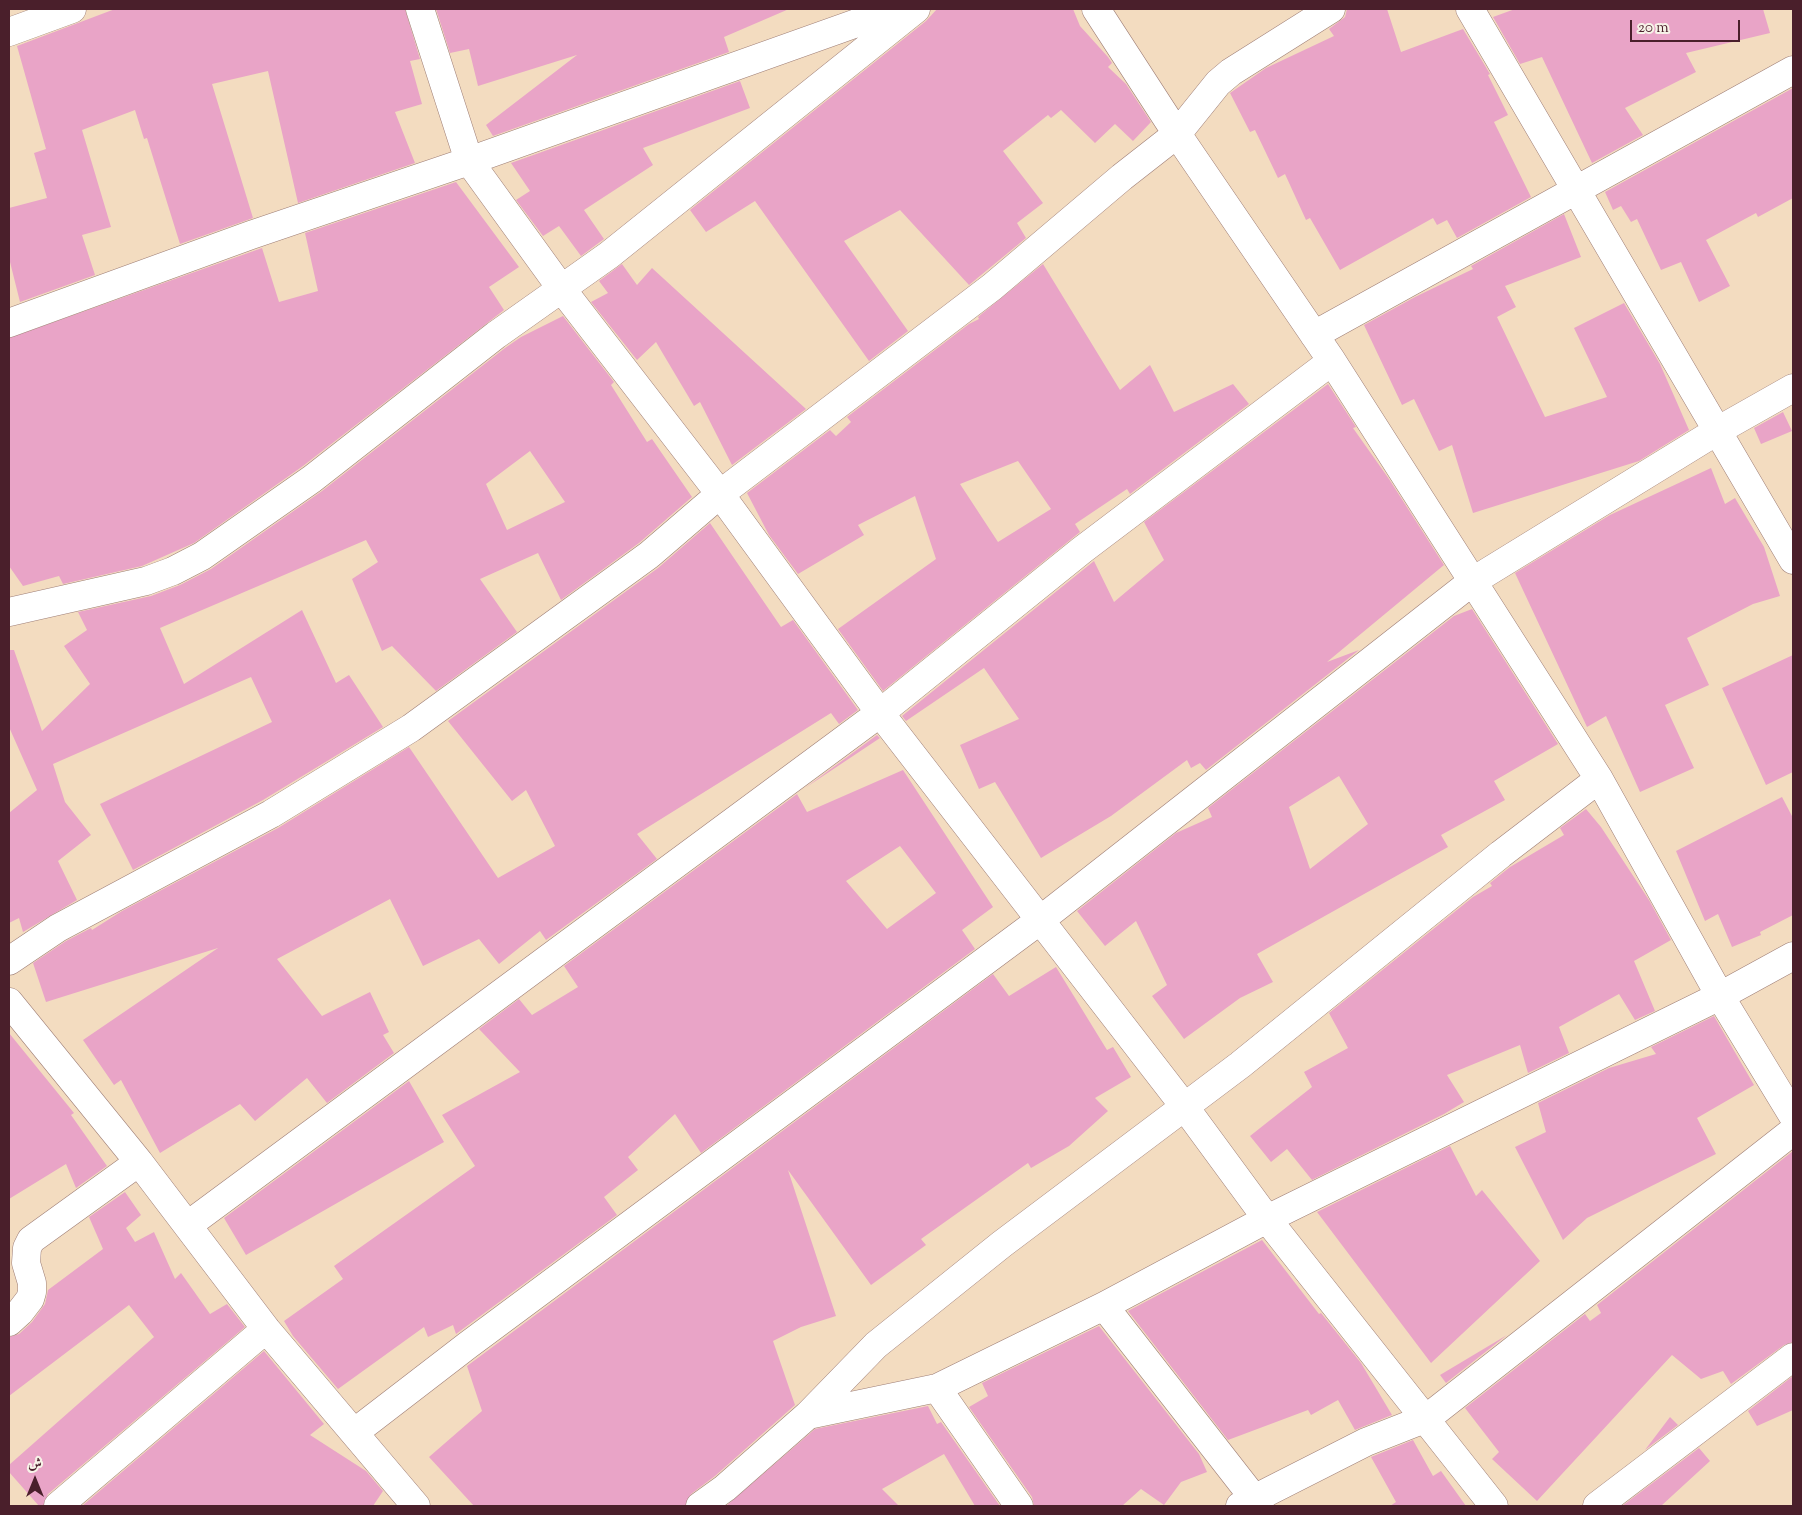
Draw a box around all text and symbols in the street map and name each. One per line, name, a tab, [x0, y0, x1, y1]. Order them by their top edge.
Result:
scale bar	[1632, 10, 1742, 42]
text: 20 m	[1638, 18, 1669, 39]
north arrow	[10, 1455, 60, 1505]
text: ش	[28, 1455, 42, 1475]

